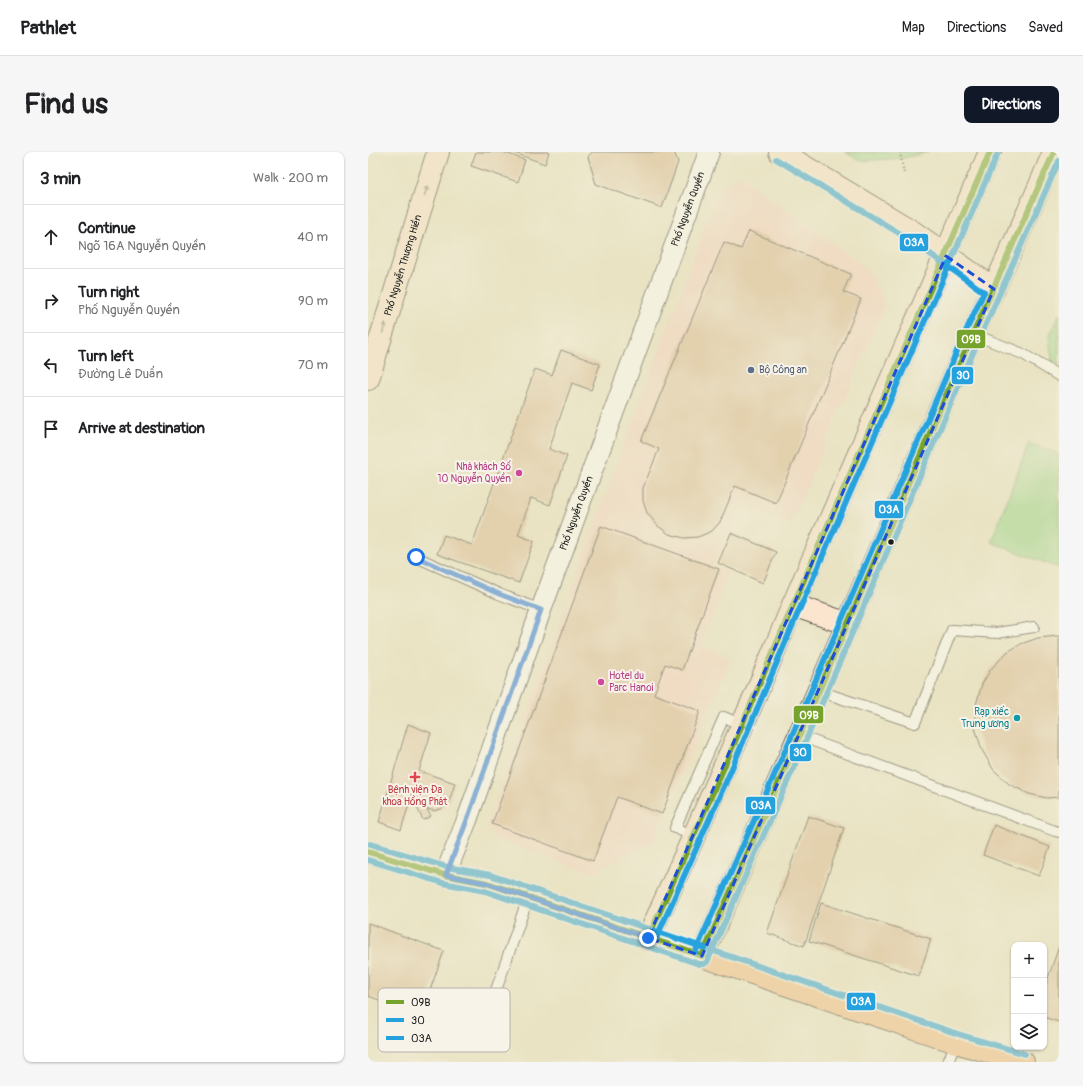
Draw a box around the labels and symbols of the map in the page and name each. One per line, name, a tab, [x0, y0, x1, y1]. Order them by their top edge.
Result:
street label: Phố Nguyễn Quyền	[669, 170, 707, 248]
one-way arrow	[423, 184, 429, 196]
street label: Phố Nguyễn Thượng Hiền	[382, 213, 424, 317]
line badge: 03A	[899, 233, 929, 252]
text: 03A	[904, 236, 925, 249]
one-way arrow	[381, 322, 387, 334]
line badge: 09B	[956, 329, 986, 349]
text: 09B	[961, 333, 981, 346]
place label: Bộ Công an	[759, 364, 807, 376]
marker: Bộ Công an	[746, 365, 756, 375]
line badge: 30	[951, 366, 974, 385]
text: 30	[956, 369, 970, 382]
place label: Nhà khách Số 10 Nguyễn Quyền	[438, 460, 512, 485]
marker: Nhà khách Số 10 Nguyễn Quyền	[514, 468, 524, 478]
street label: Phố Nguyễn Quyền	[557, 474, 596, 552]
line badge: 03A	[874, 500, 904, 519]
text: 03A	[879, 503, 900, 516]
unlabelled marker	[886, 537, 896, 547]
route start	[407, 548, 425, 566]
place label: Hotel du Parc Hanoi	[609, 670, 653, 694]
marker: Hotel du Parc Hanoi	[596, 677, 606, 687]
line badge: 09B	[793, 705, 824, 724]
place label: Rạp xiếc Trung ương	[961, 705, 1009, 730]
text: 09B	[799, 709, 819, 722]
marker: Rạp xiếc Trung ương	[1012, 713, 1022, 723]
line badge: 30	[789, 743, 812, 762]
text: 30	[793, 746, 807, 759]
marker: Bệnh viện Đa khoa Hồng Phát	[409, 771, 421, 783]
place label: Bệnh viện Đa khoa Hồng Phát	[383, 784, 448, 808]
line badge: 03A	[745, 796, 776, 815]
text: 03A	[751, 799, 772, 812]
route end	[639, 929, 657, 947]
legend	[378, 988, 510, 1052]
line badge: 03A	[846, 992, 876, 1011]
text: 03A	[851, 995, 872, 1008]
text: 09B	[411, 996, 430, 1009]
text: 30	[411, 1014, 425, 1027]
text: 03A	[411, 1032, 432, 1045]

